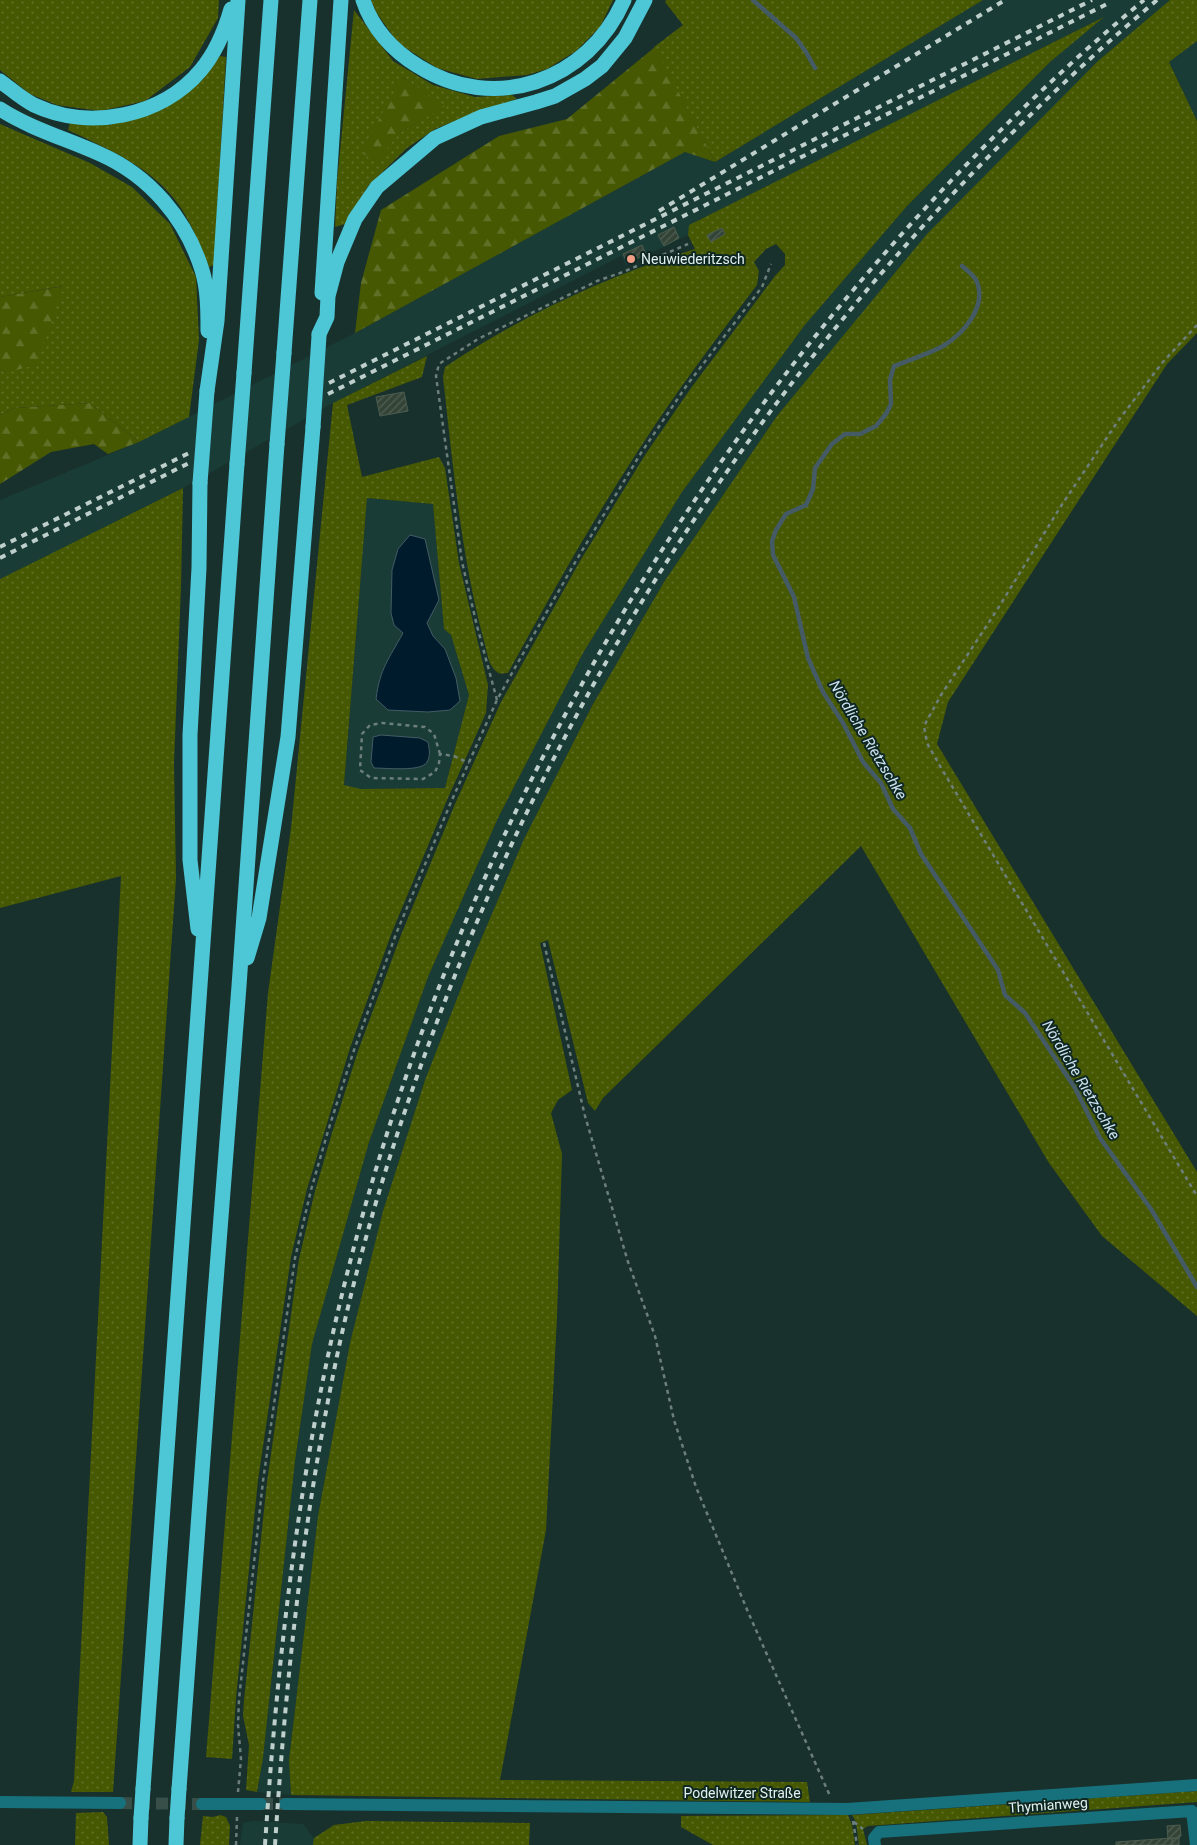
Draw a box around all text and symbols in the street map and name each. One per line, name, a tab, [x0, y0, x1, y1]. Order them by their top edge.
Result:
place label: Neuwiederitzsch	[641, 251, 745, 267]
marker: Neuwiederitzsch	[625, 253, 637, 265]
water label: Nördliche Rietzschke	[825, 677, 911, 803]
water label: Nördliche Rietzschke	[1038, 1017, 1124, 1143]
street label: Podelwitzer Straße	[683, 1785, 801, 1801]
street label: Thymianweg	[1008, 1794, 1088, 1816]

